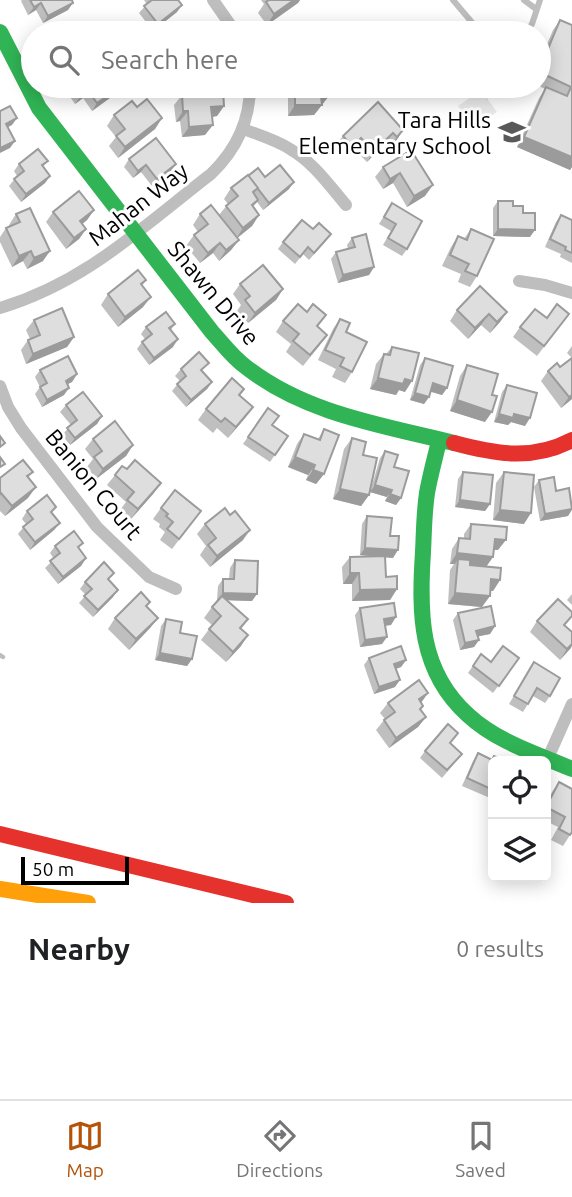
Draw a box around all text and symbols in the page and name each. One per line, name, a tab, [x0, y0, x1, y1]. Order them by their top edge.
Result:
search box	[21, 21, 551, 98]
icon: search	[45, 41, 83, 79]
text: Search here	[101, 45, 238, 74]
place label: Tara Hills Elementary School	[298, 107, 491, 158]
school or university icon: Tara Hills Elementary School	[497, 117, 527, 147]
street label: Mahan Way	[83, 158, 193, 250]
street label: Shawn Drive	[163, 236, 265, 350]
street label: Banion Court	[41, 424, 147, 544]
map controls	[488, 756, 551, 882]
button: locate	[488, 756, 551, 819]
button: layers	[488, 819, 551, 882]
scale bar	[21, 854, 130, 886]
text: 50 m	[32, 858, 74, 880]
text: Nearby	[28, 932, 130, 966]
text: 0 results	[456, 936, 544, 961]
tab: Map	[66, 1117, 104, 1181]
tab: Directions	[236, 1117, 323, 1181]
tab: Saved	[455, 1117, 506, 1181]

